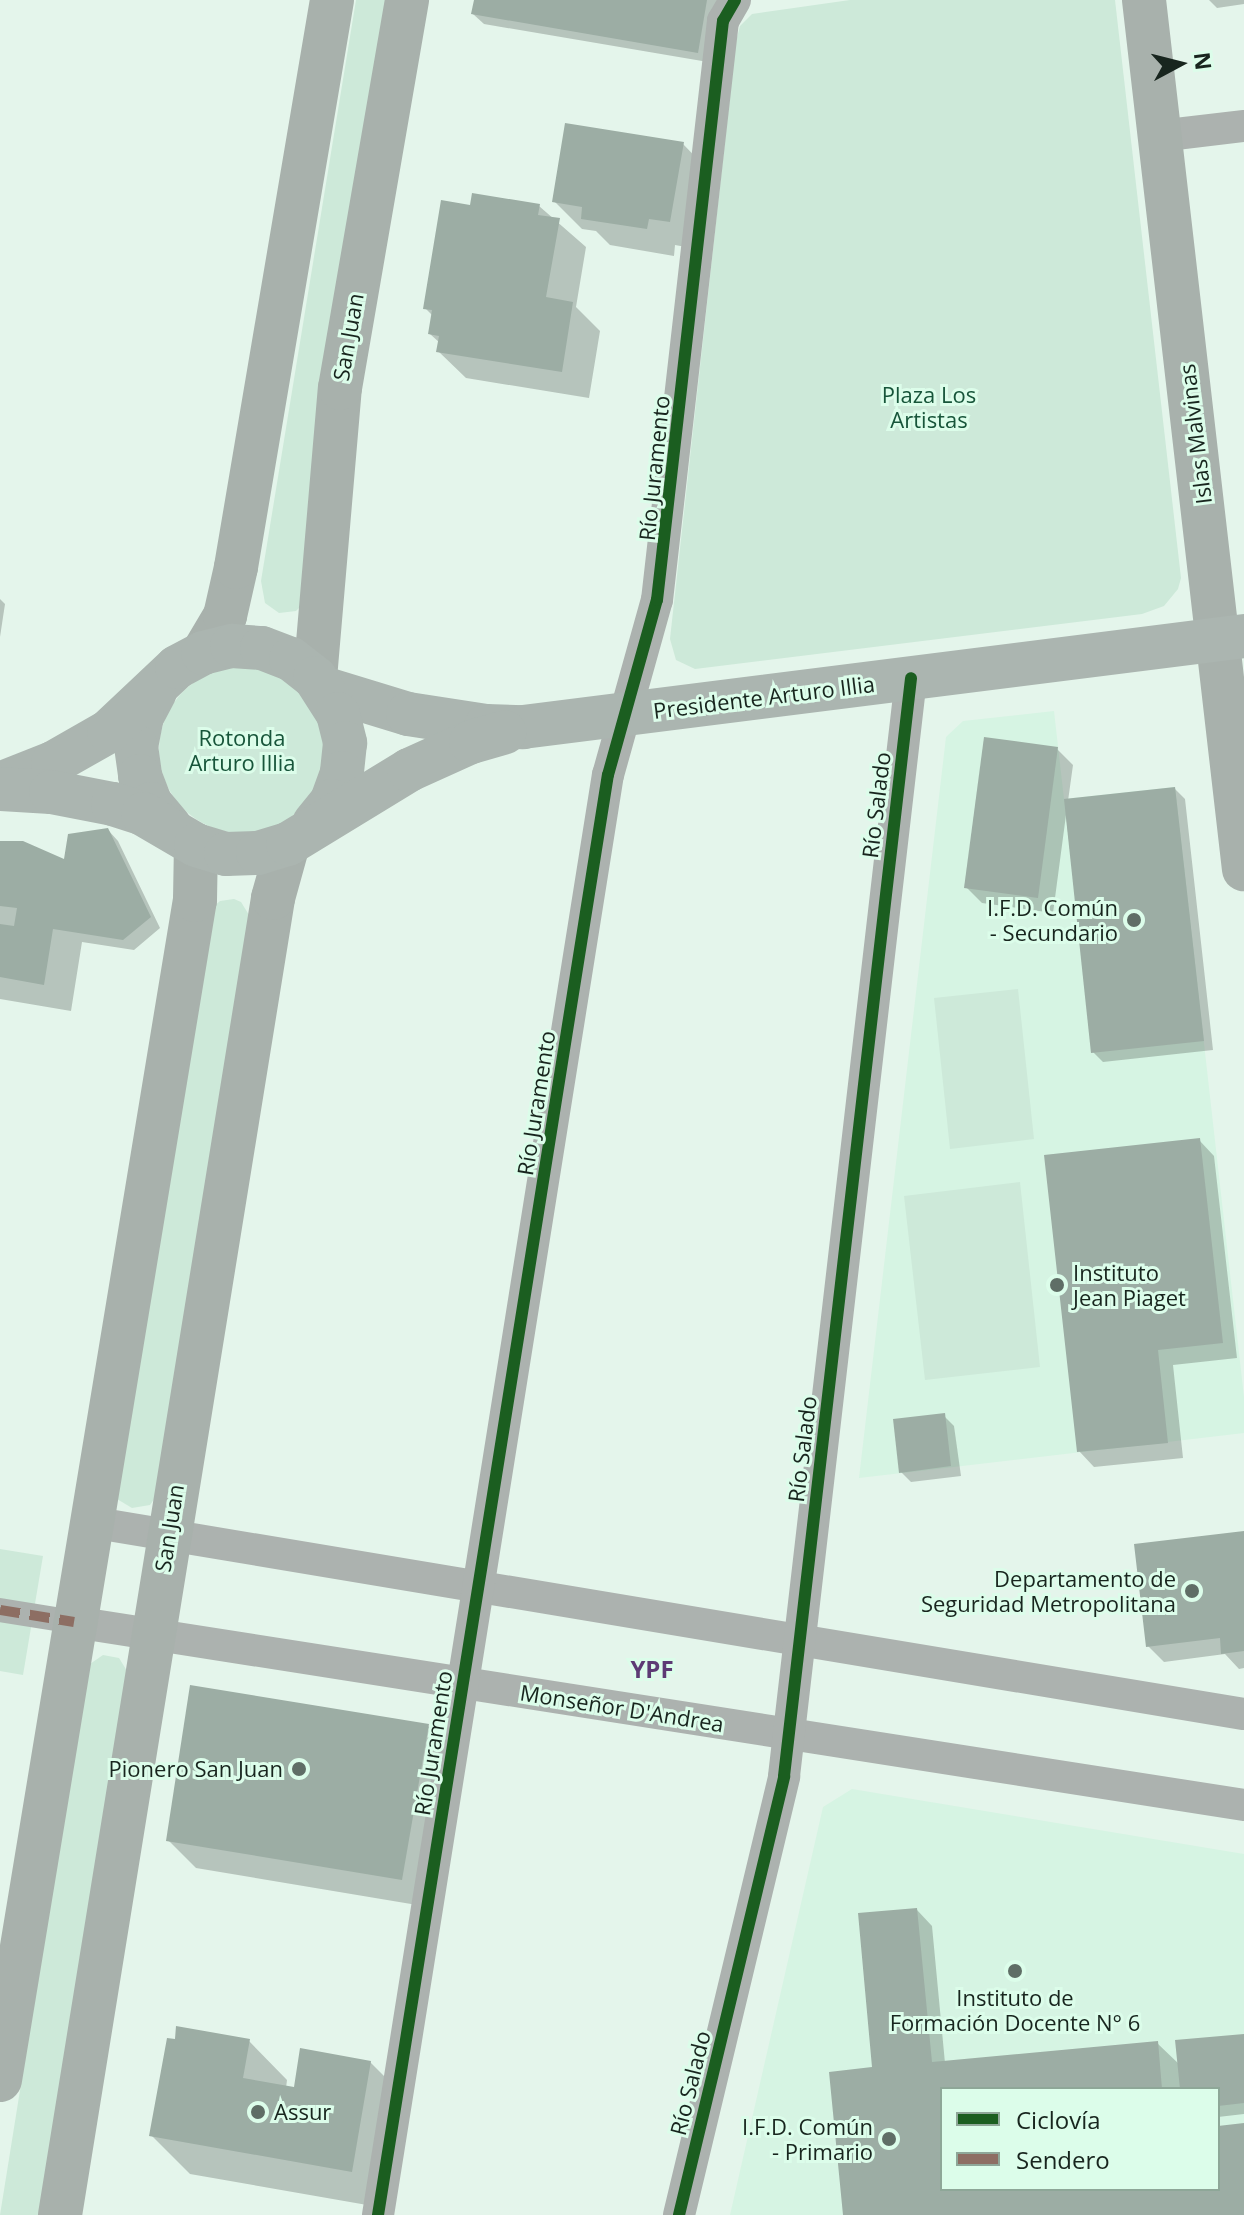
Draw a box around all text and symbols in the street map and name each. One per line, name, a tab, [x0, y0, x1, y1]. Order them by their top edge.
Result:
north arrow	[1140, 24, 1220, 104]
text: N	[1188, 50, 1220, 72]
street label: San Juan	[327, 291, 369, 383]
street label: Islas Malvinas	[1173, 362, 1217, 506]
park label: Plaza Los Artistas	[882, 381, 976, 432]
street label: Río Juramento	[633, 394, 675, 542]
street label: Presidente Arturo Illia	[652, 670, 876, 724]
park label: Rotonda Arturo Illia	[188, 724, 296, 776]
street label: Río Salado	[856, 750, 896, 860]
place label: I.F.D. Común - Secundario	[987, 894, 1118, 946]
marker: I.F.D. Común - Secundario	[1125, 911, 1143, 929]
street label: Río Juramento	[512, 1029, 560, 1177]
place label: Instituto Jean Piaget	[1073, 1259, 1186, 1310]
marker: Instituto Jean Piaget	[1048, 1276, 1066, 1294]
street label: Río Salado	[782, 1394, 822, 1504]
street label: San Juan	[149, 1482, 189, 1574]
place label: Departamento de Seguridad Metropolitana	[921, 1565, 1176, 1616]
marker: Departamento de Seguridad Metropolitana	[1183, 1582, 1201, 1600]
district label: YPF	[630, 1655, 674, 1683]
street label: Río Juramento	[409, 1669, 457, 1817]
street label: Monseñor D'Andrea	[518, 1679, 726, 1737]
place label: Pionero San Juan	[109, 1756, 283, 1782]
marker: Pionero San Juan	[290, 1760, 308, 1778]
marker: Instituto de Formación Docente N° 6	[1006, 1962, 1024, 1980]
place label: Instituto de Formación Docente N° 6	[890, 1984, 1140, 2036]
street label: Río Salado	[664, 2028, 716, 2138]
legend	[940, 2087, 1220, 2191]
place label: Assur	[274, 2099, 331, 2125]
marker: Assur	[249, 2103, 267, 2121]
text: Ciclovía	[1016, 2103, 1101, 2136]
place label: I.F.D. Común - Primario	[742, 2113, 873, 2164]
marker: I.F.D. Común - Primario	[880, 2130, 898, 2148]
text: Sendero	[1016, 2143, 1110, 2176]

